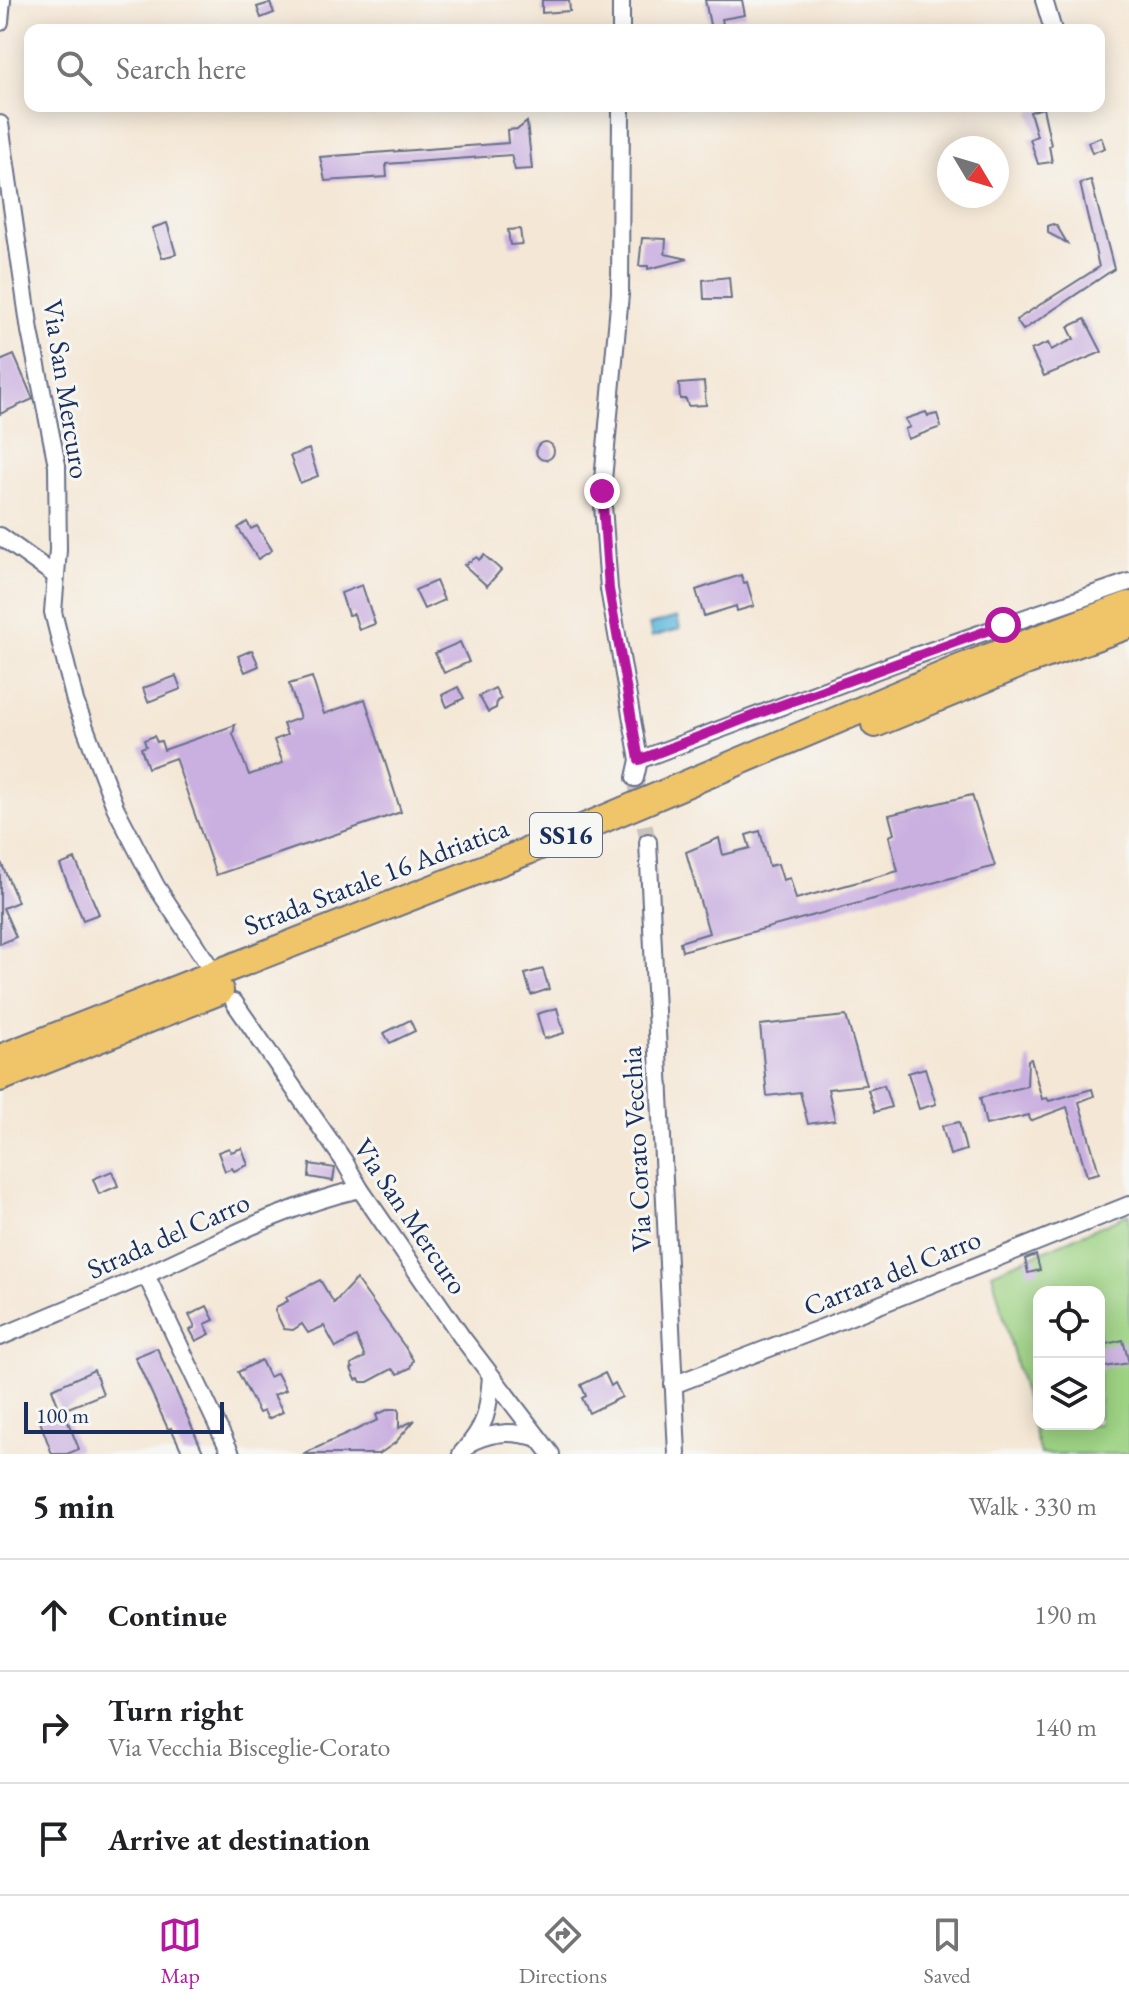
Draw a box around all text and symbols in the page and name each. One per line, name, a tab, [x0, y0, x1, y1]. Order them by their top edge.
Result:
search box	[24, 24, 1105, 112]
icon: search	[52, 46, 96, 90]
text: Search here	[116, 49, 246, 88]
north arrow	[937, 136, 1009, 208]
street label: Via San Mercuro	[35, 297, 99, 481]
route end	[584, 473, 620, 509]
route start	[985, 607, 1021, 643]
street label: Strada Statale 16 Adriatica	[239, 809, 514, 943]
road number: SS16	[530, 813, 602, 857]
street label: Via Corato Vecchia	[613, 1045, 659, 1253]
street label: Via San Mercuro	[346, 1131, 476, 1301]
street label: Strada del Carro	[81, 1183, 255, 1287]
street label: Carrara del Carro	[798, 1220, 986, 1324]
map controls	[1033, 1286, 1105, 1430]
button: locate	[1033, 1286, 1105, 1358]
button: layers	[1033, 1358, 1105, 1430]
scale bar	[24, 1398, 224, 1434]
text: 100 m	[36, 1401, 89, 1430]
text: 5 min	[32, 1484, 115, 1528]
text: Walk · 330 m	[969, 1489, 1097, 1523]
icon: ahead	[32, 1593, 76, 1637]
text: Continue	[108, 1596, 227, 1635]
text: 190 m	[1034, 1598, 1097, 1632]
text: Turn right	[108, 1691, 244, 1730]
icon: right	[32, 1705, 76, 1749]
text: 140 m	[1034, 1710, 1097, 1744]
text: Via Vecchia Bisceglie-Corato	[108, 1730, 390, 1764]
icon: arrive	[32, 1817, 76, 1861]
text: Arrive at destination	[108, 1820, 370, 1859]
tab: Map	[158, 1913, 202, 1990]
tab: Directions	[519, 1913, 607, 1990]
tab: Saved	[924, 1913, 971, 1990]

